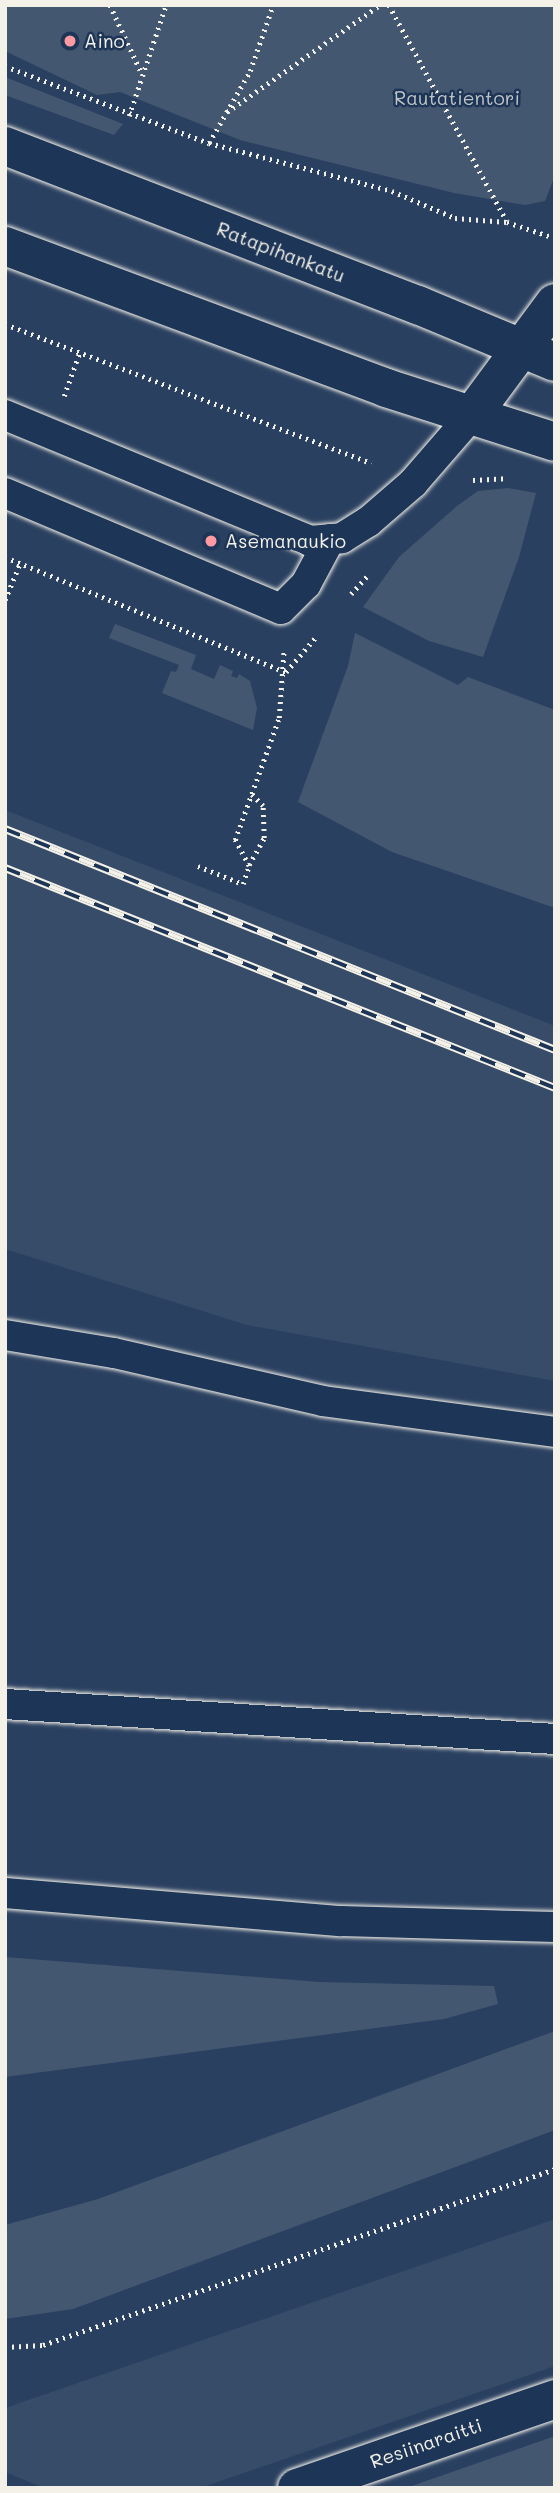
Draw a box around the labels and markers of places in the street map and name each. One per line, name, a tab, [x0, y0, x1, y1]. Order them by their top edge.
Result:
place label: Aino	[84, 30, 125, 52]
marker: Aino	[62, 33, 78, 49]
place label: Asemanaukio	[225, 530, 346, 552]
marker: Asemanaukio	[203, 533, 219, 549]

